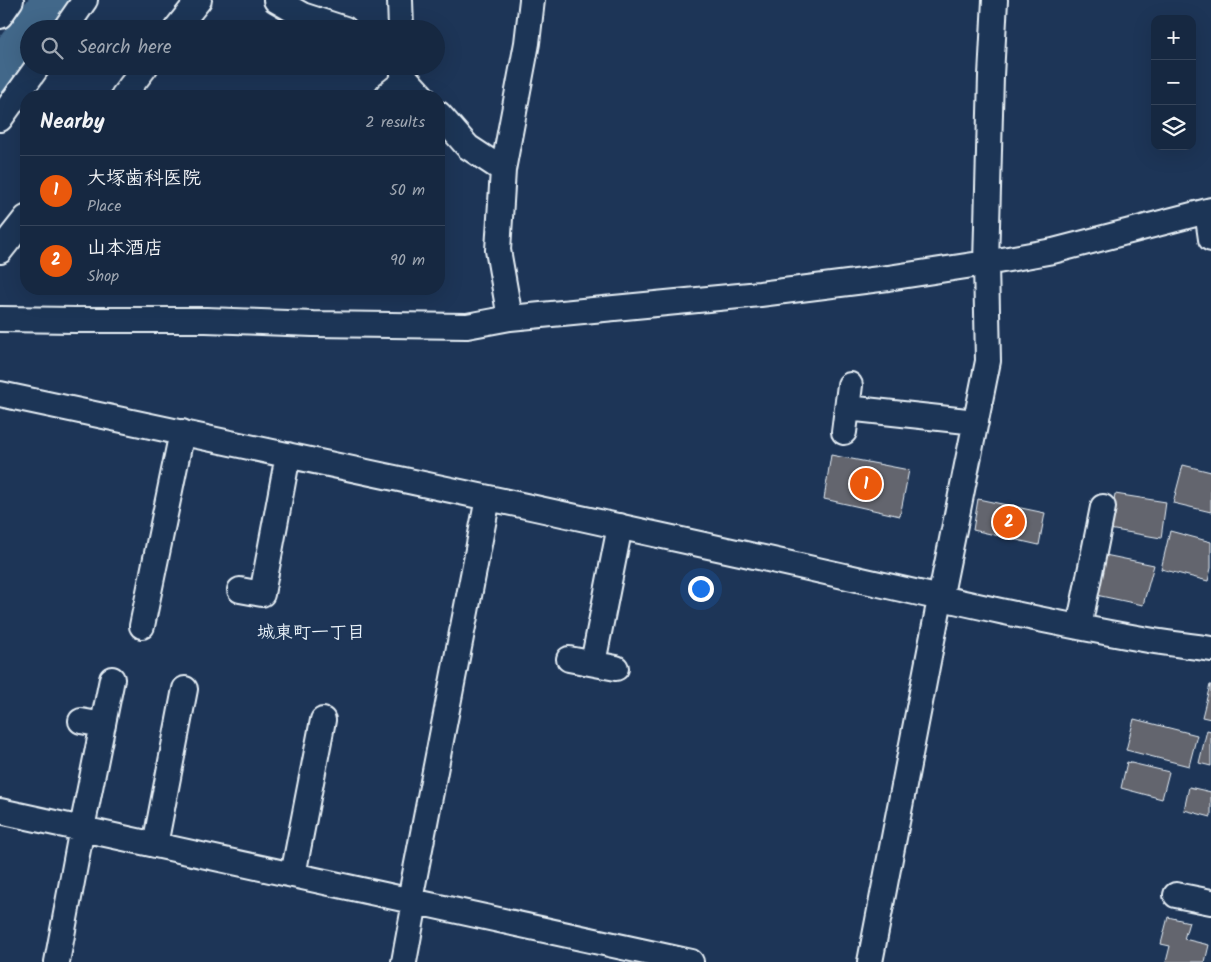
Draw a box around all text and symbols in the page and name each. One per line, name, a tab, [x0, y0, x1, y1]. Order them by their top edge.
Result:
map controls	[1151, 15, 1196, 150]
button: +	[1151, 15, 1196, 60]
search box	[20, 20, 445, 75]
text: Search here	[78, 33, 172, 63]
icon: search	[38, 34, 66, 62]
button: −	[1151, 60, 1196, 105]
button: layers	[1151, 105, 1196, 150]
text: Nearby	[40, 106, 105, 139]
text: 2 results	[365, 110, 425, 135]
text: 大塚歯科医院	[87, 164, 201, 194]
text: 1	[54, 178, 58, 203]
text: 50 m	[389, 178, 425, 203]
text: Place	[87, 194, 121, 219]
text: 山本酒店	[87, 234, 163, 264]
text: 2	[51, 248, 61, 273]
text: 90 m	[390, 248, 425, 273]
text: Shop	[87, 264, 119, 289]
pin: 1	[850, 465, 882, 503]
pin: 2	[993, 503, 1025, 541]
your location	[688, 576, 714, 602]
district label: 城東町一丁目	[257, 619, 365, 648]

